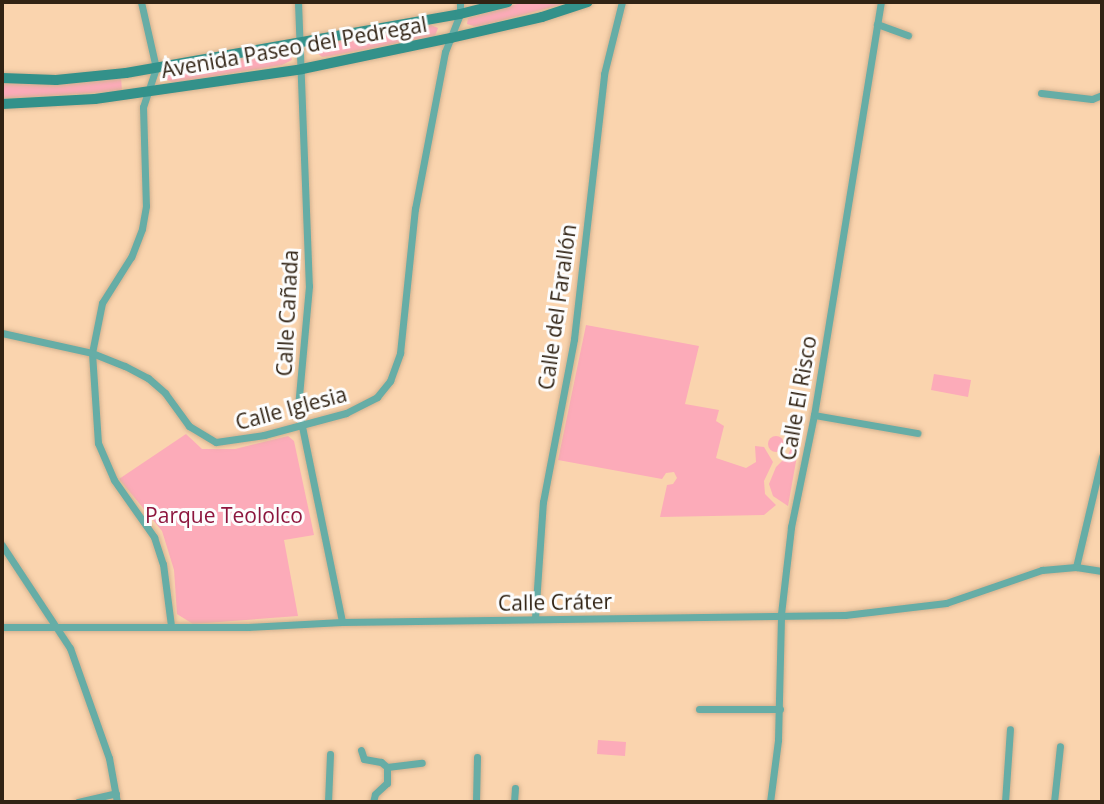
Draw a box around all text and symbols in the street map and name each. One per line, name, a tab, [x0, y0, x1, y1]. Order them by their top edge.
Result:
street label: Avenida Paseo del Pedregal	[159, 11, 429, 83]
street label: Calle del Farallón	[533, 223, 581, 391]
street label: Calle Cañada	[271, 249, 303, 377]
street label: Calle El Risco	[775, 334, 821, 462]
street label: Calle Iglesia	[233, 381, 349, 435]
park label: Parque Teololco	[145, 502, 303, 528]
street label: Calle Cráter	[498, 588, 612, 616]

